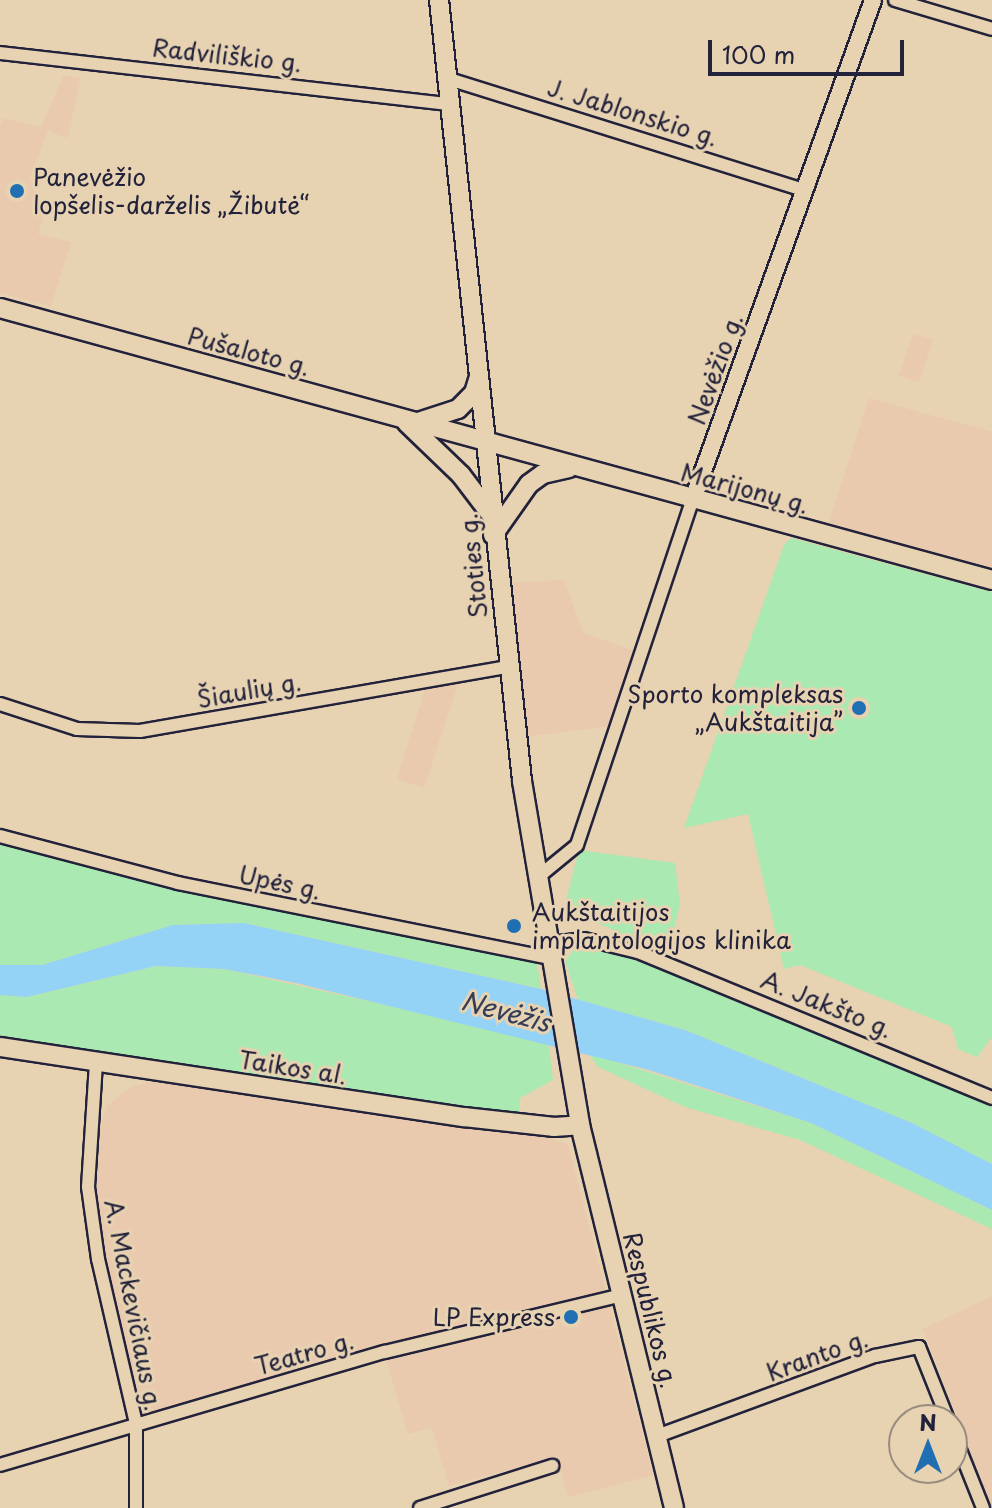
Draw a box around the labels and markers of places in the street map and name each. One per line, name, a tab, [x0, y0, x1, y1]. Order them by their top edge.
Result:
place label: Panevėžio lopšelis-darželis „Žibutė“	[33, 163, 310, 219]
marker: Panevėžio lopšelis-darželis „Žibutė“	[8, 182, 26, 200]
place label: Sporto kompleksas „Aukštaitija”	[626, 680, 843, 736]
marker: Sporto kompleksas „Aukštaitija”	[850, 699, 868, 717]
place label: Aukštaitijos implantologijos klinika	[532, 898, 790, 954]
marker: Aukštaitijos implantologijos klinika	[503, 915, 525, 937]
place label: LP Express	[430, 1303, 555, 1331]
marker: LP Express	[562, 1308, 580, 1326]

